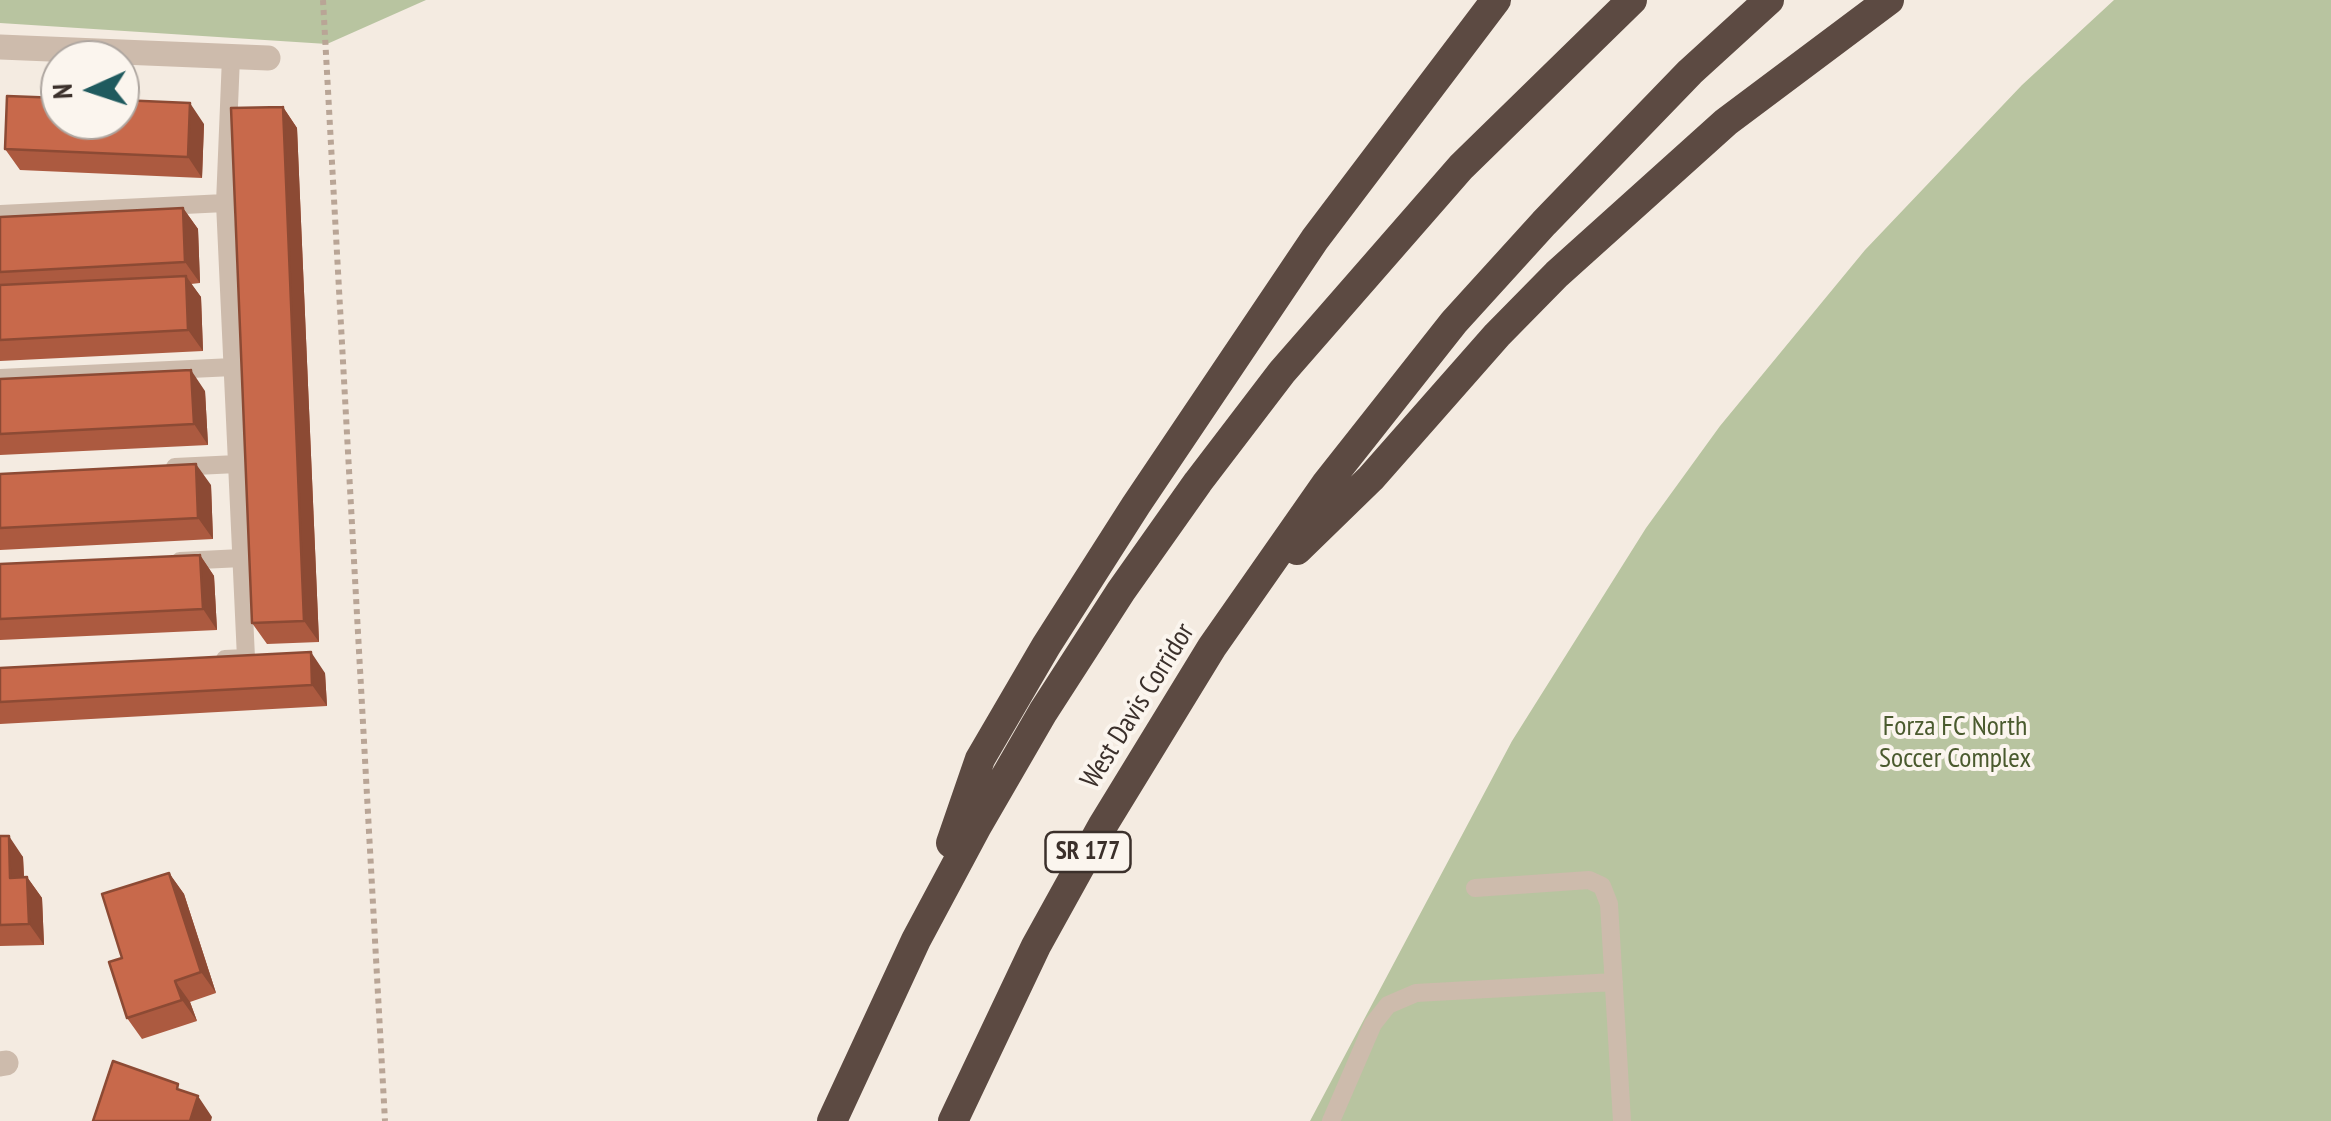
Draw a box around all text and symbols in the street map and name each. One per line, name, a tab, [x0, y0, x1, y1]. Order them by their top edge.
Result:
north arrow	[40, 40, 140, 140]
text: N	[43, 83, 80, 100]
street label: West Davis Corridor	[1074, 617, 1202, 795]
park label: Forza FC North Soccer Complex	[1879, 710, 2031, 776]
road number: SR 177	[1046, 832, 1130, 872]

